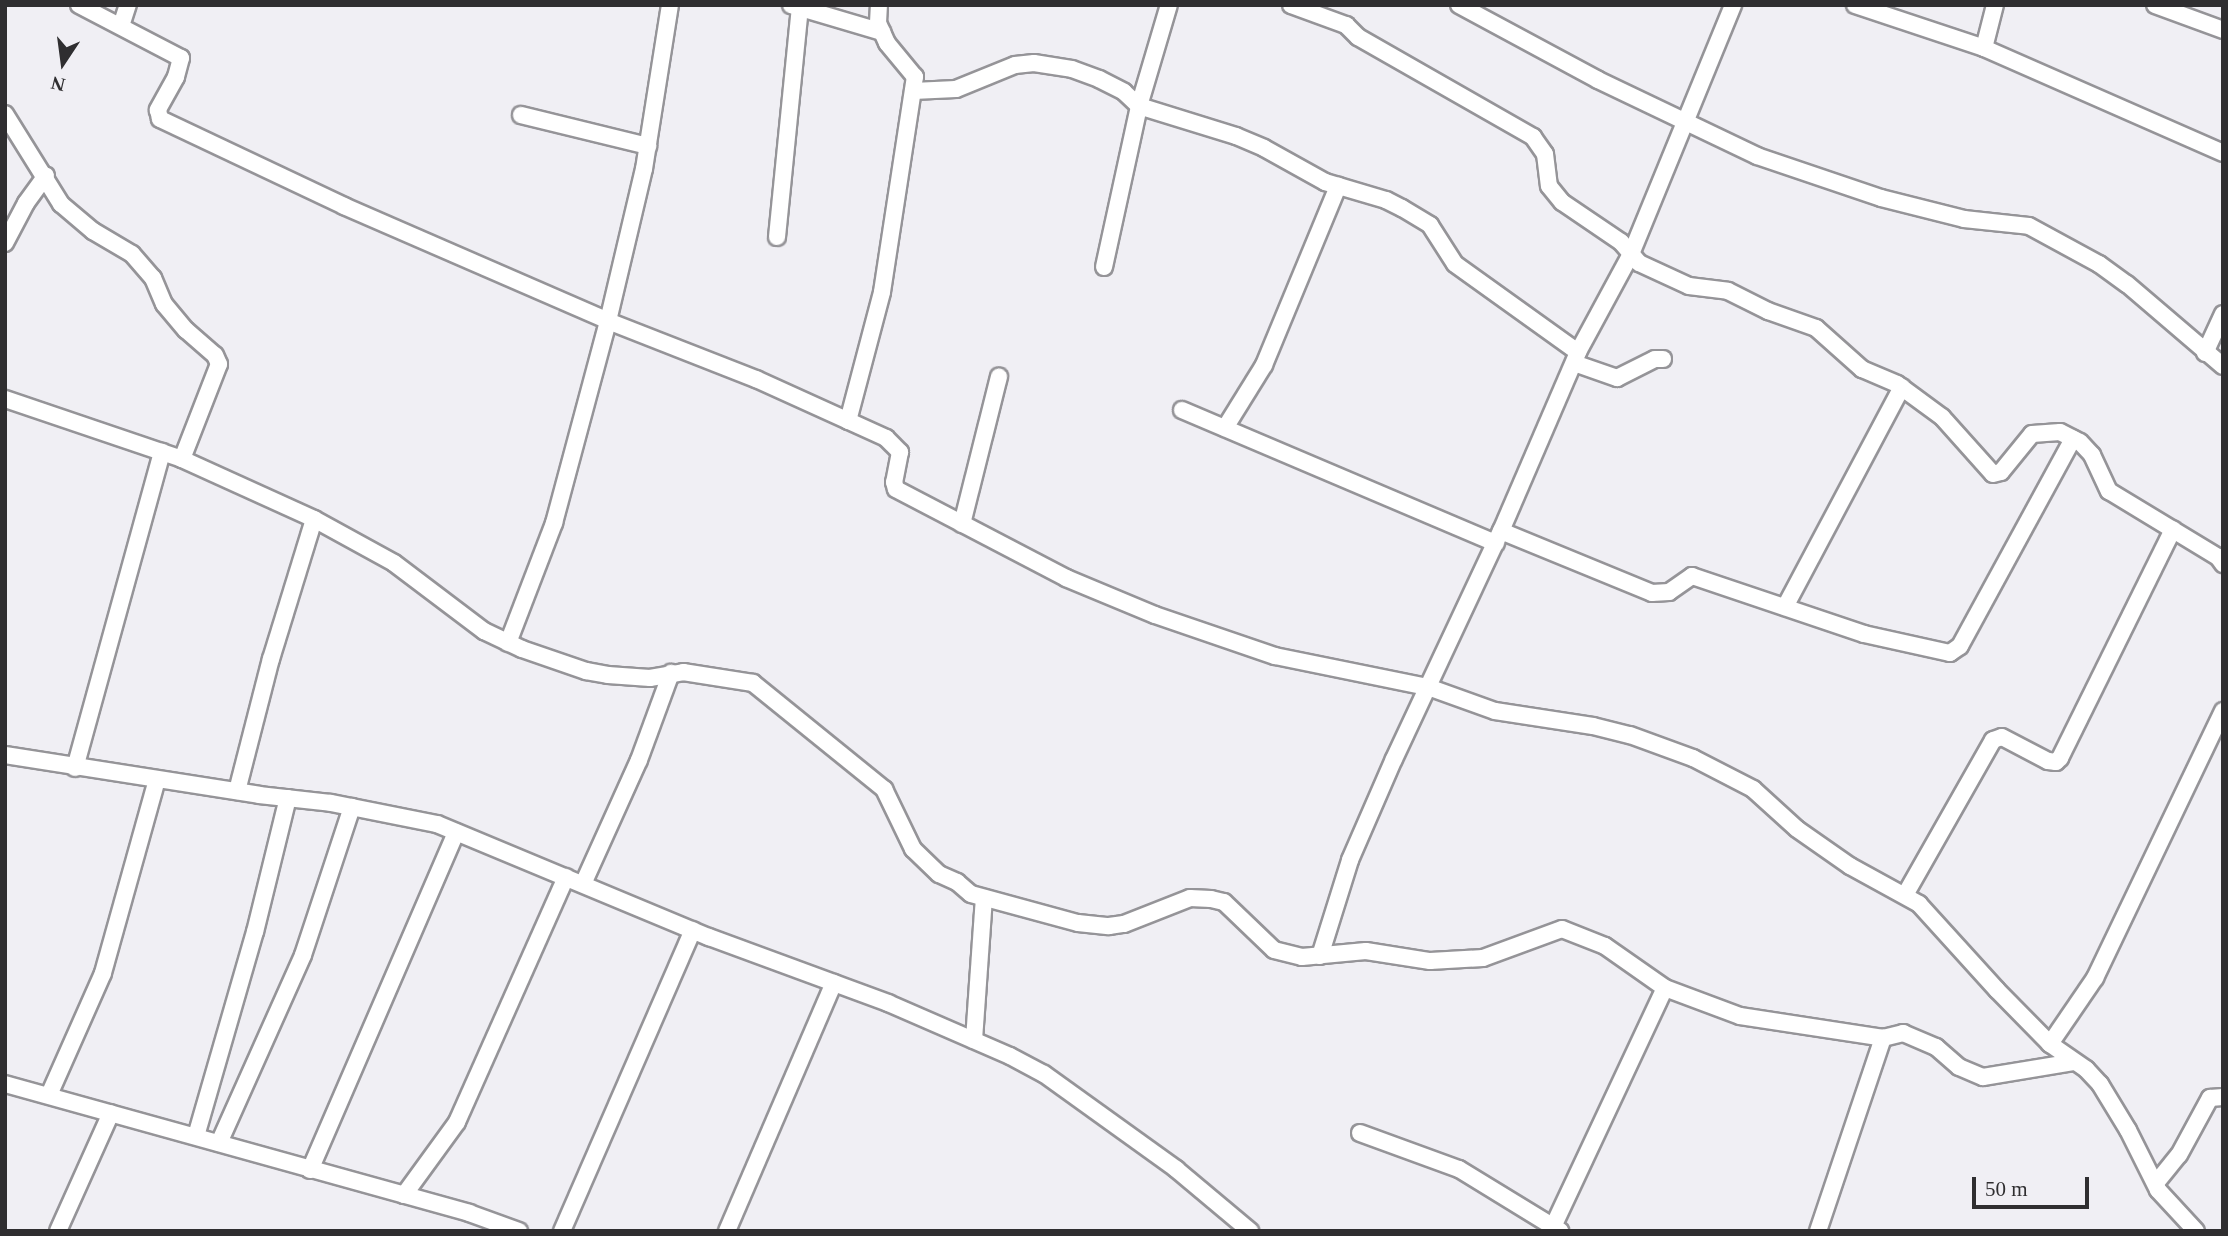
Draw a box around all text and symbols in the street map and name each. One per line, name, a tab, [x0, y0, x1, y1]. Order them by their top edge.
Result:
north arrow	[28, 28, 98, 98]
text: N	[49, 72, 67, 96]
scale bar	[1976, 1162, 2093, 1206]
text: 50 m	[1985, 1177, 2028, 1201]

